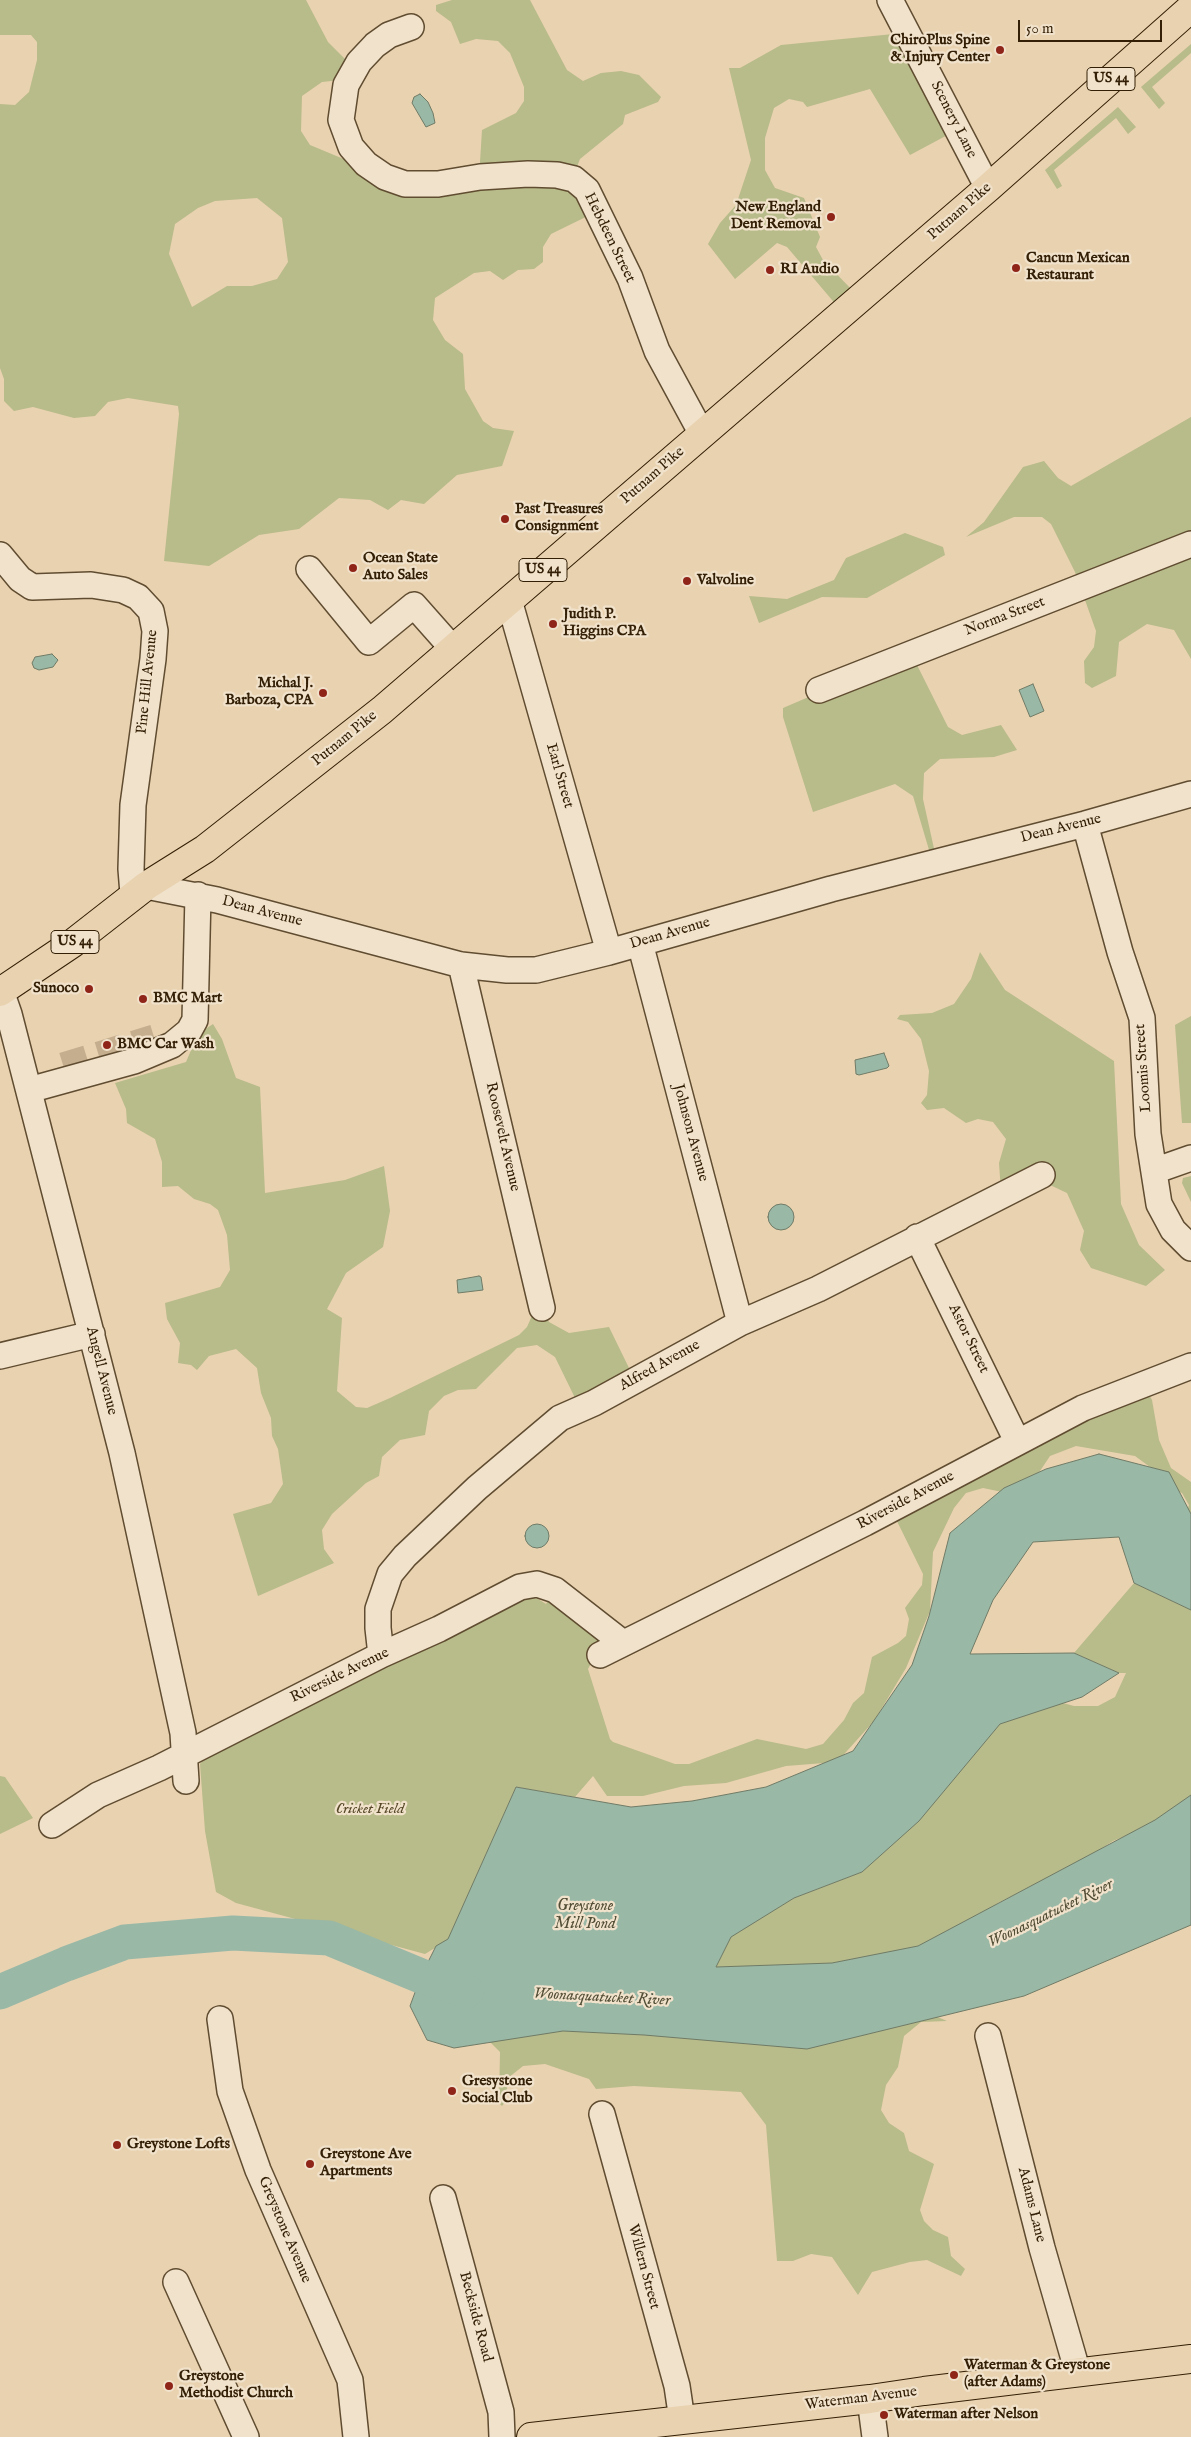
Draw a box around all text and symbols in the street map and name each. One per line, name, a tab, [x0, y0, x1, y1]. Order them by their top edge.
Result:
scale bar	[1021, 10, 1165, 42]
text: 50 m	[1026, 19, 1054, 38]
place label: ChiroPlus Spine & Injury Center	[890, 32, 990, 67]
marker: ChiroPlus Spine & Injury Center	[994, 44, 1006, 56]
road number: US 44	[1087, 68, 1135, 90]
street label: Scenery Lane	[926, 78, 980, 162]
street label: Putnam Pike	[925, 179, 995, 245]
street label: Hebdeen Street	[579, 190, 639, 286]
place label: New England Dent Removal	[731, 199, 821, 234]
marker: New England Dent Removal	[825, 211, 837, 223]
place label: Cancun Mexican Restaurant	[1026, 250, 1130, 285]
place label: RI Audio	[780, 261, 839, 279]
marker: Cancun Mexican Restaurant	[1010, 262, 1022, 274]
marker: RI Audio	[764, 264, 776, 276]
street label: Putnam Pike	[618, 443, 688, 509]
place label: Past Treasures Consignment	[515, 501, 603, 536]
marker: Past Treasures Consignment	[499, 513, 511, 525]
place label: Ocean State Auto Sales	[363, 550, 438, 585]
road number: US 44	[519, 558, 567, 582]
marker: Ocean State Auto Sales	[347, 562, 359, 574]
place label: Valvoline	[697, 572, 754, 590]
marker: Valvoline	[681, 575, 693, 587]
street label: Norma Street	[962, 593, 1048, 641]
place label: Judith P. Higgins CPA	[563, 606, 646, 641]
marker: Judith P. Higgins CPA	[547, 618, 559, 630]
street label: Pine Hill Avenue	[134, 629, 162, 735]
place label: Michal J. Barboza, CPA	[225, 675, 313, 710]
marker: Michal J. Barboza, CPA	[317, 687, 329, 699]
street label: Putnam Pike	[309, 707, 381, 771]
street label: Earl Street	[541, 741, 577, 811]
street label: Dean Avenue	[1019, 810, 1103, 848]
street label: Dean Avenue	[220, 893, 304, 931]
street label: Dean Avenue	[628, 914, 712, 954]
road number: US 44	[51, 930, 99, 954]
place label: Sunoco	[33, 980, 79, 998]
marker: Sunoco	[83, 983, 95, 995]
place label: BMC Mart	[153, 990, 222, 1008]
marker: BMC Mart	[137, 993, 149, 1005]
street label: Loomis Street	[1132, 1023, 1156, 1113]
place label: BMC Car Wash	[117, 1036, 214, 1054]
marker: BMC Car Wash	[101, 1039, 113, 1051]
street label: Roosevelt Avenue	[481, 1081, 523, 1193]
street label: Johnson Avenue	[668, 1082, 712, 1184]
street label: Astor Street	[944, 1302, 992, 1376]
street label: Angell Avenue	[81, 1325, 121, 1417]
street label: Alfred Avenue	[617, 1337, 703, 1395]
street label: Riverside Avenue	[854, 1468, 958, 1534]
street label: Riverside Avenue	[288, 1644, 392, 1708]
park label: Cricket Field	[336, 1801, 404, 1819]
water label: Woonasquatucket River	[985, 1875, 1117, 1953]
water label: Greystone Mill Pond	[554, 1897, 616, 1935]
water label: Woonasquatucket River	[533, 1985, 671, 2011]
place label: Gresystone Social Club	[462, 2073, 533, 2108]
marker: Gresystone Social Club	[446, 2085, 458, 2097]
place label: Greystone Lofts	[127, 2136, 230, 2154]
marker: Greystone Lofts	[111, 2139, 123, 2151]
place label: Greystone Ave Apartments	[320, 2146, 412, 2181]
marker: Greystone Ave Apartments	[304, 2158, 316, 2170]
street label: Adams Lane	[1013, 2166, 1049, 2244]
street label: Greystone Avenue	[253, 2174, 315, 2286]
street label: Willern Street	[623, 2222, 663, 2312]
street label: Beckside Road	[454, 2270, 496, 2364]
place label: Waterman & Greystone (after Adams)	[964, 2357, 1110, 2392]
place label: Greystone Methodist Church	[179, 2368, 293, 2403]
marker: Waterman & Greystone (after Adams)	[948, 2369, 960, 2381]
marker: Greystone Methodist Church	[163, 2380, 175, 2392]
street label: Waterman Avenue	[804, 2383, 918, 2415]
place label: Waterman after Nelson	[894, 2406, 1038, 2424]
marker: Waterman after Nelson	[878, 2409, 890, 2421]

